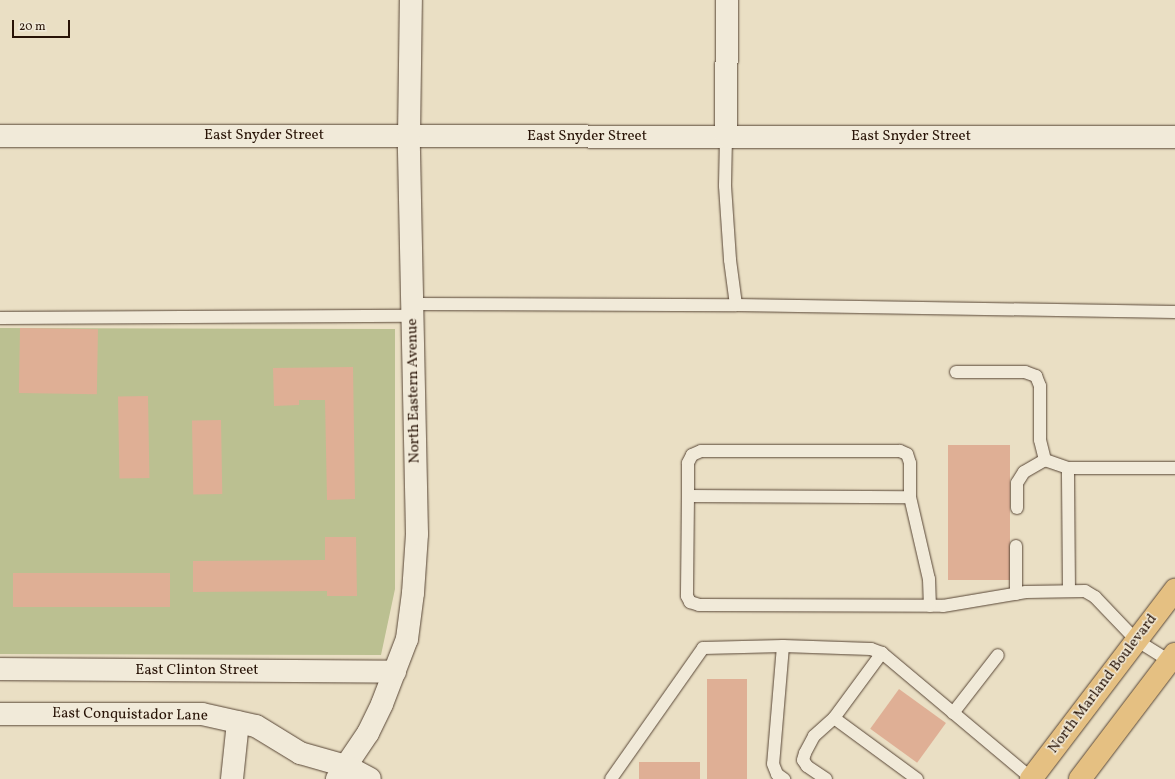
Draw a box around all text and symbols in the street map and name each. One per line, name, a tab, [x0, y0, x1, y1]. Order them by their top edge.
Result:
scale bar	[14, 12, 72, 38]
text: 20 m	[19, 19, 46, 35]
street label: East Snyder Street	[204, 127, 324, 145]
street label: East Snyder Street	[527, 128, 647, 146]
street label: East Snyder Street	[851, 128, 971, 146]
street label: North Eastern Avenue	[404, 318, 424, 464]
street label: North Marland Boulevard	[1045, 611, 1161, 757]
street label: East Clinton Street	[135, 662, 259, 680]
street label: East Conquistador Lane	[52, 705, 208, 725]

